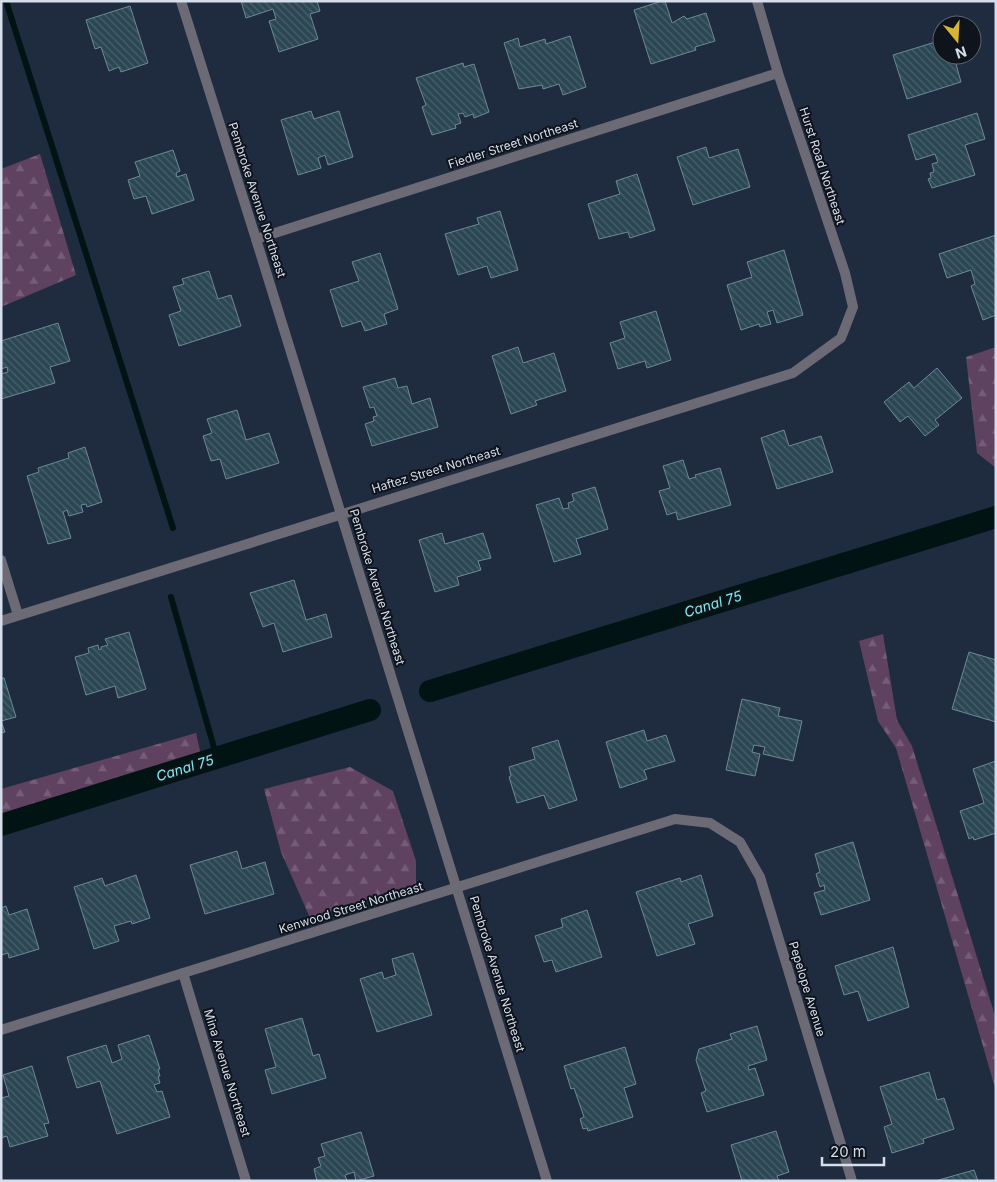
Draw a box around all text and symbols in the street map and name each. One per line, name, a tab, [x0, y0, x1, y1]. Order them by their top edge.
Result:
north arrow	[932, 15, 982, 65]
text: N	[953, 43, 969, 63]
street label: Hurst Road Northeast	[796, 105, 849, 227]
street label: Fiedler Street Northeast	[446, 115, 580, 172]
street label: Pembroke Avenue Northeast	[225, 120, 290, 279]
street label: Haftez Street Northeast	[370, 443, 502, 496]
street label: Pembroke Avenue Northeast	[347, 507, 408, 667]
water label: Canal 75	[682, 587, 744, 620]
water label: Canal 75	[154, 751, 216, 784]
street label: Kenwood Street Northeast	[277, 878, 425, 937]
street label: Pembroke Avenue Northeast	[467, 894, 528, 1054]
street label: Pepelope Avenue	[786, 939, 829, 1038]
street label: Mina Avenue Northeast	[201, 1007, 254, 1138]
scale bar	[822, 1134, 884, 1166]
text: 20 m	[830, 1142, 866, 1161]

